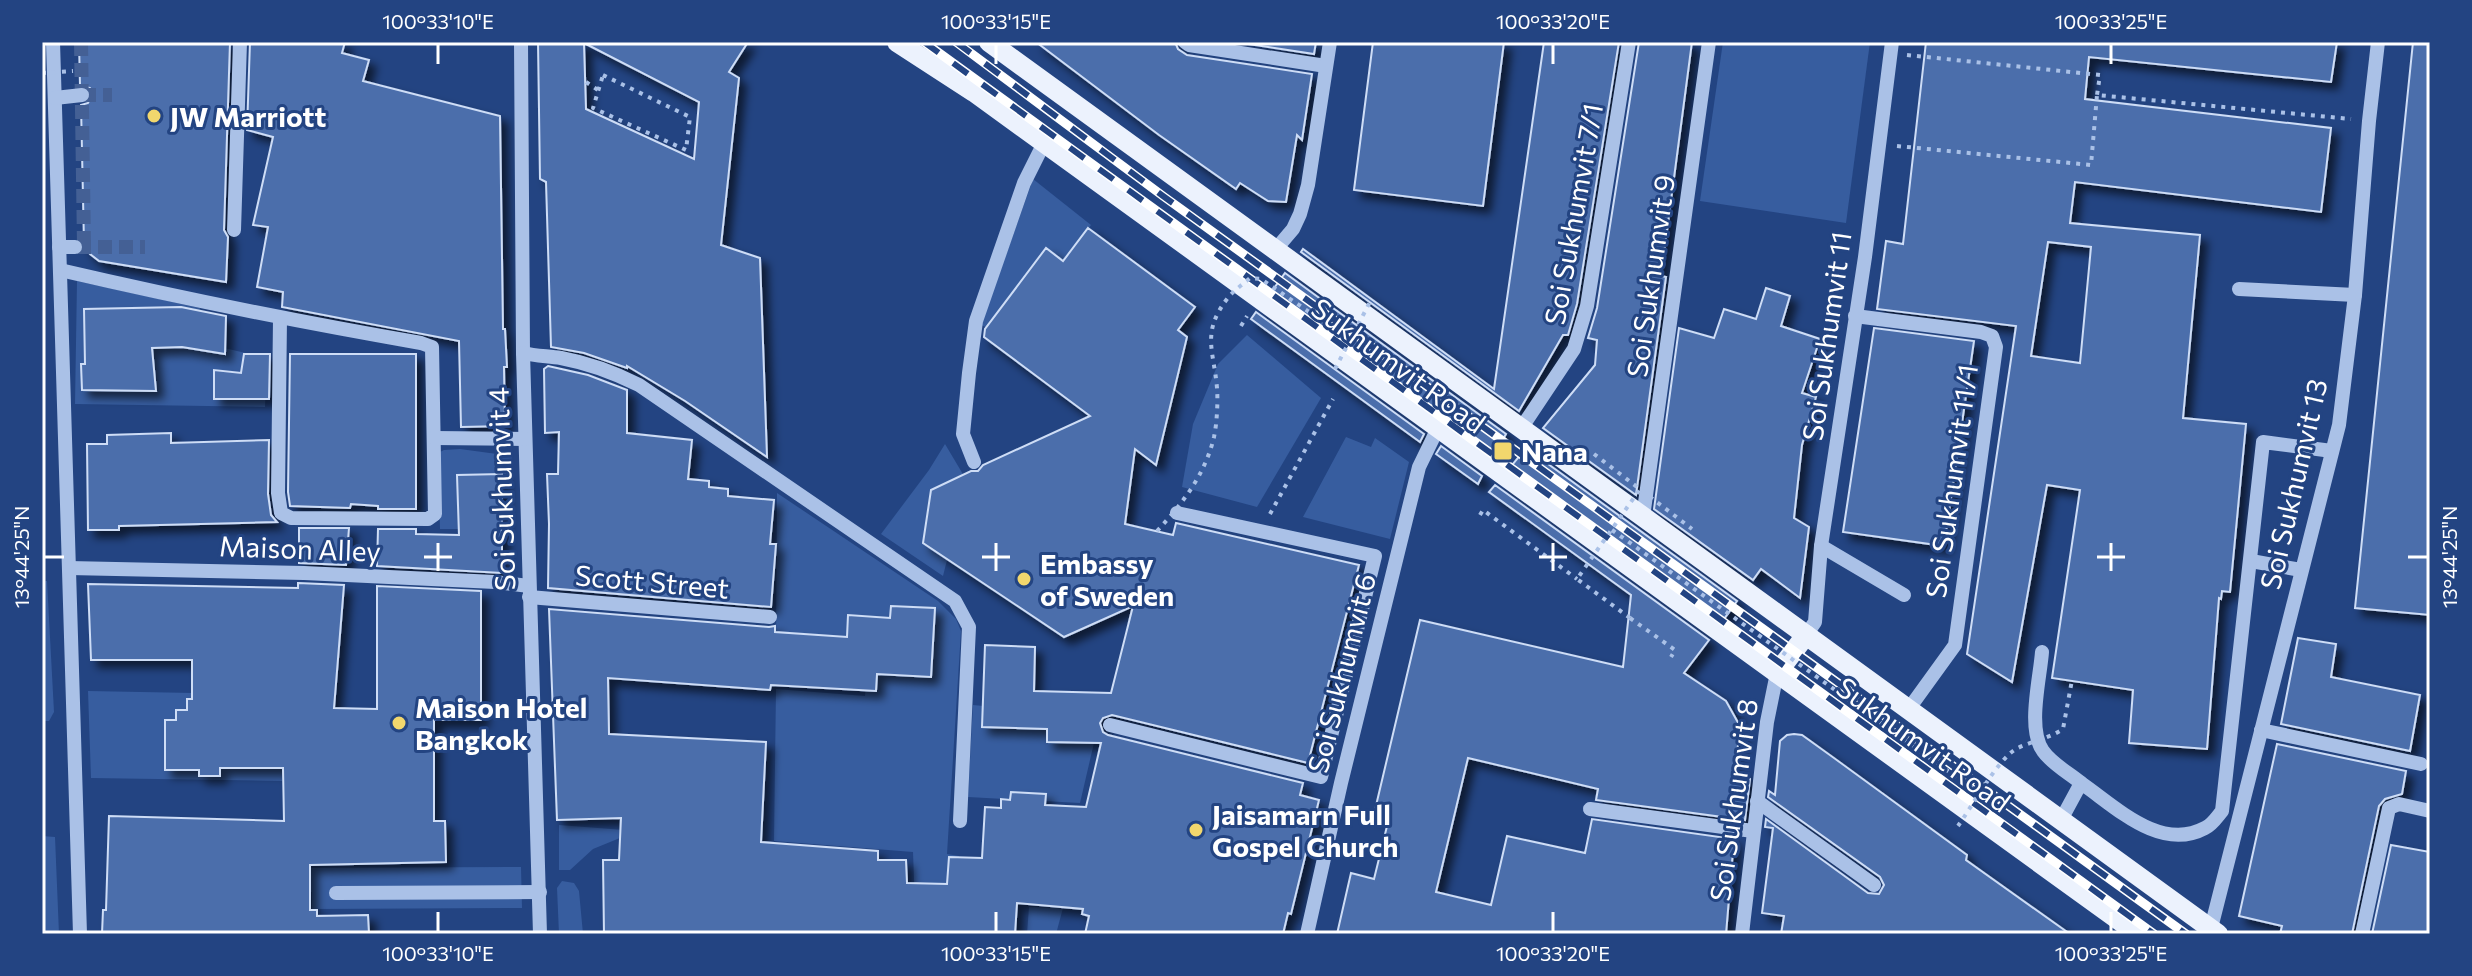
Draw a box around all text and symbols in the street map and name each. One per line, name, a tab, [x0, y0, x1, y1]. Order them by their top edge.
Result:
text: 100°33'10"E	[382, 9, 494, 33]
text: 100°33'15"E	[941, 9, 1051, 33]
text: 100°33'20"E	[1496, 9, 1610, 33]
text: 100°33'25"E	[2055, 9, 2167, 33]
place label: JW Marriott	[170, 99, 326, 133]
street label: Soi Sukhumvit 7/1	[1537, 101, 1609, 327]
marker: JW Marriott	[145, 107, 163, 125]
street label: Soi Sukhumvit 9	[1619, 173, 1681, 379]
street label: Soi Sukhumvit 11	[1794, 229, 1858, 443]
street label: Sukhumvit Road	[1305, 290, 1493, 440]
street label: Soi Sukhumvit 11/1	[1918, 362, 1984, 600]
street label: Soi Sukhumvit 13	[2252, 375, 2334, 593]
street label: Soi Sukhumvit 4	[480, 386, 522, 592]
place label: Nana	[1521, 434, 1588, 468]
marker: Nana	[1492, 440, 1514, 462]
text: 13°44'25"N	[9, 506, 33, 608]
text: 13°44'25"N	[2437, 506, 2461, 608]
street label: Maison Alley	[219, 528, 381, 568]
place label: Embassy of Sweden	[1040, 546, 1174, 612]
street label: Scott Street	[574, 557, 730, 605]
marker: Embassy of Sweden	[1015, 570, 1033, 588]
street label: Soi Sukhumvit 6	[1300, 570, 1382, 776]
street label: Sukhumvit Road	[1830, 669, 2018, 819]
place label: Maison Hotel Bangkok	[415, 690, 587, 756]
street label: Soi Sukhumvit 8	[1702, 697, 1764, 903]
marker: Maison Hotel Bangkok	[390, 714, 408, 732]
place label: Jaisamarn Full Gospel Church	[1212, 797, 1398, 863]
marker: Jaisamarn Full Gospel Church	[1187, 821, 1205, 839]
text: 100°33'10"E	[382, 941, 494, 965]
text: 100°33'15"E	[941, 941, 1051, 965]
text: 100°33'20"E	[1496, 941, 1610, 965]
text: 100°33'25"E	[2055, 941, 2167, 965]

